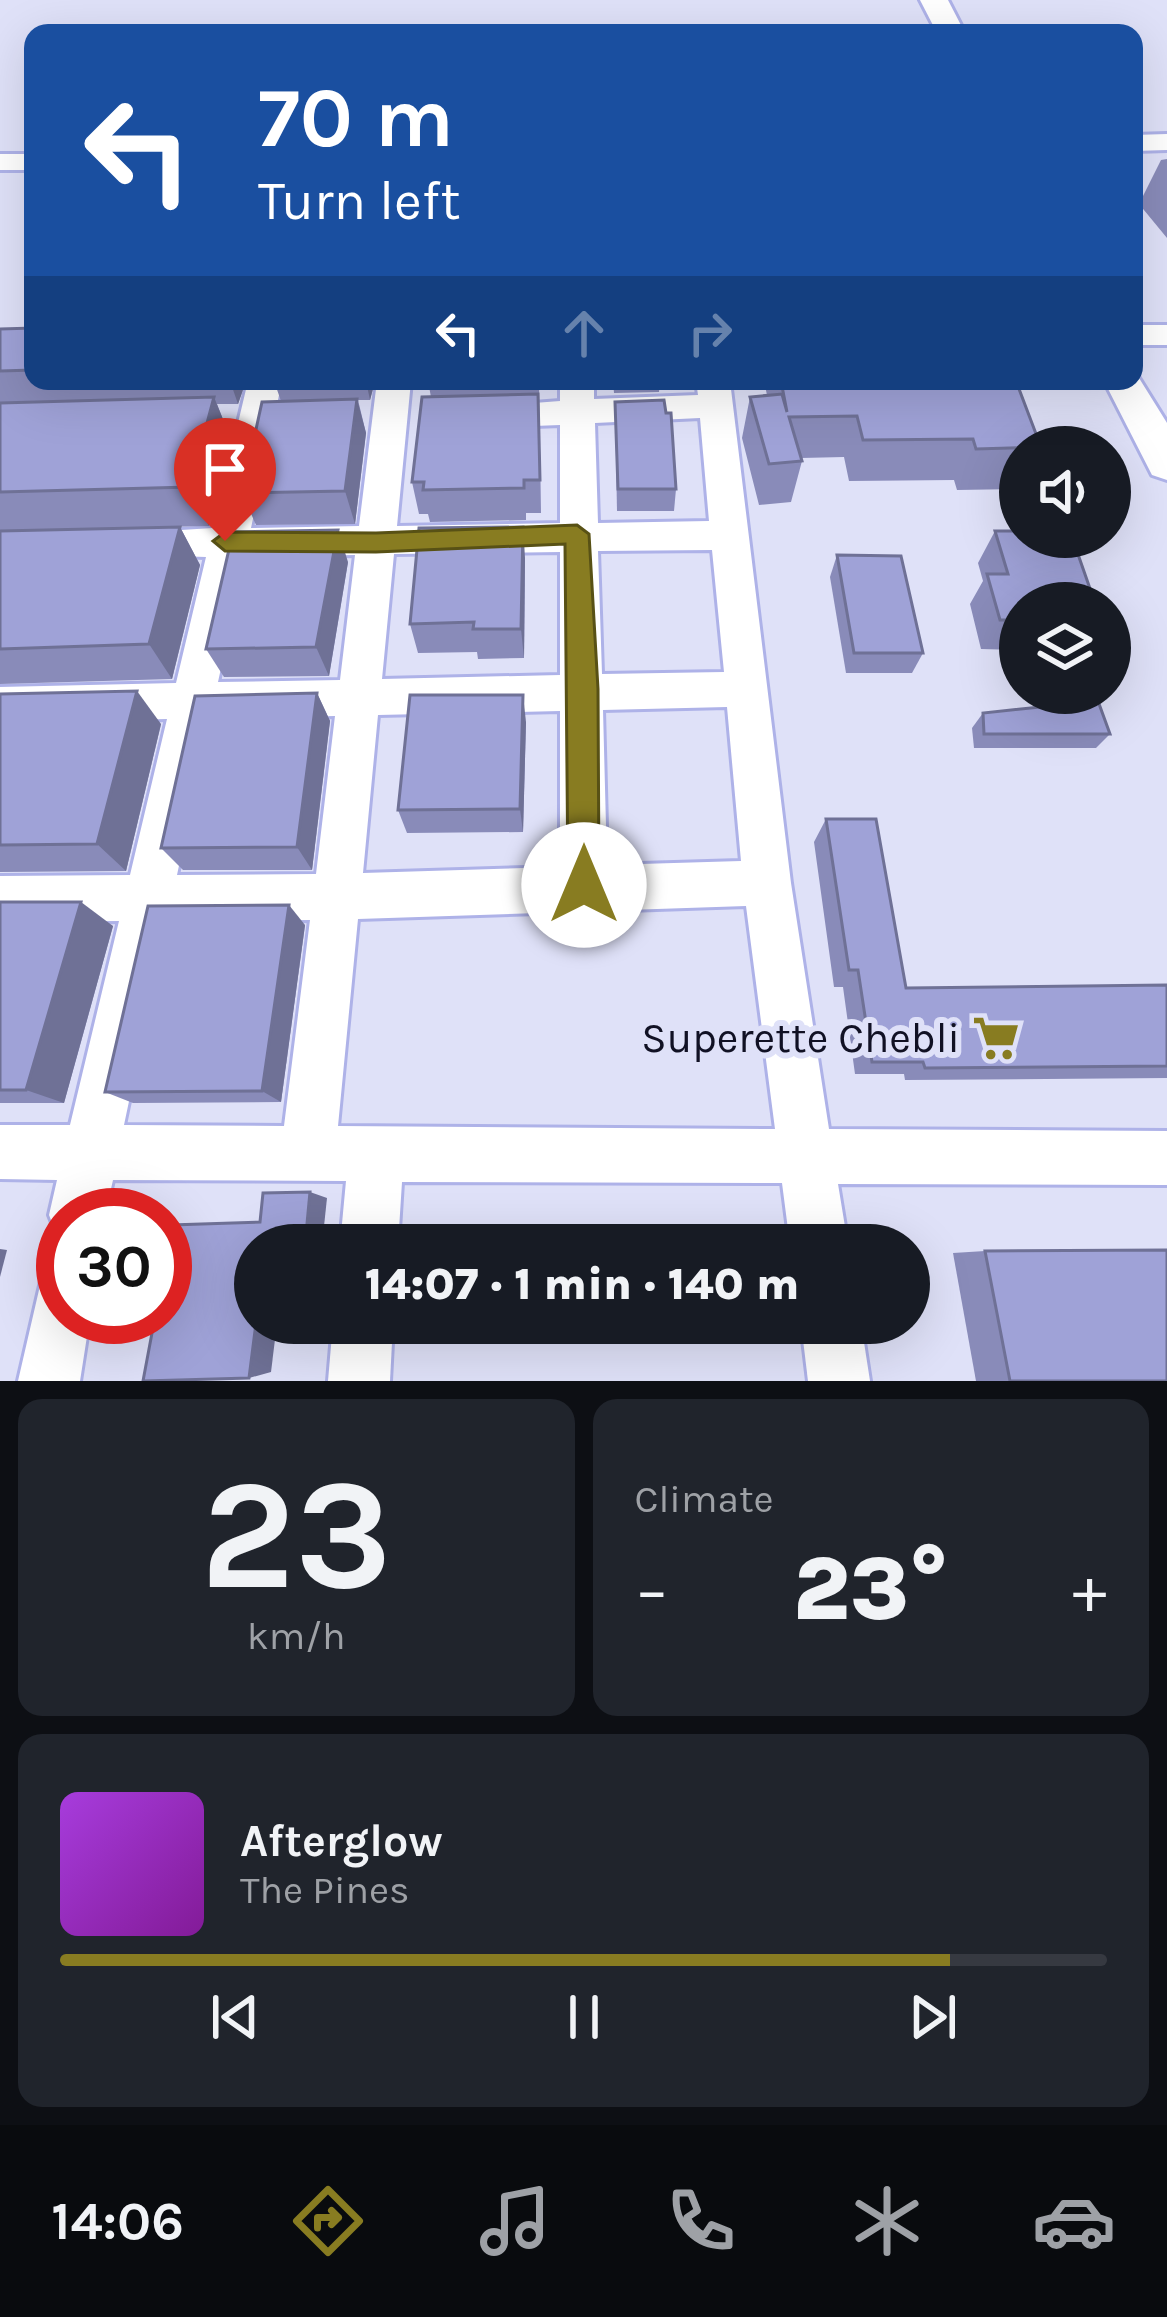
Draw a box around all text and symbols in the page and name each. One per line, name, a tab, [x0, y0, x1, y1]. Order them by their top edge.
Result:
text: 70 m	[258, 69, 454, 167]
icon: left	[60, 72, 216, 228]
text: Turn left	[258, 169, 461, 233]
icon: left	[425, 300, 491, 366]
icon: ahead	[551, 300, 617, 366]
icon: right	[677, 300, 743, 366]
pin	[174, 418, 276, 541]
map controls	[999, 426, 1131, 714]
button: sound	[999, 426, 1131, 558]
icon: arrive	[192, 436, 258, 502]
button: layers	[999, 582, 1131, 714]
position arrow	[521, 822, 647, 948]
place label: Superette Chebli	[641, 1013, 960, 1063]
supermarket icon: Superette Chebli	[971, 1013, 1021, 1063]
speed limit sign: 30	[36, 1188, 192, 1344]
text: 14:07 · 1 min · 140 m	[365, 1258, 799, 1310]
text: 23	[201, 1444, 392, 1626]
text: Climate	[635, 1476, 774, 1522]
text: 23°	[793, 1536, 948, 1642]
text: −	[635, 1551, 669, 1629]
text: +	[1072, 1551, 1107, 1629]
text: km/h	[247, 1613, 346, 1659]
text: Afterglow	[240, 1815, 443, 1867]
text: The Pines	[240, 1867, 410, 1913]
icon: previous	[202, 1984, 268, 2050]
icon: pause	[551, 1984, 617, 2050]
icon: next	[900, 1984, 966, 2050]
icon: directions	[286, 2179, 370, 2263]
icon: music	[473, 2179, 557, 2263]
icon: phone	[659, 2179, 743, 2263]
icon: climate	[845, 2179, 929, 2263]
icon: car	[1032, 2179, 1116, 2263]
text: 14:06	[51, 2189, 184, 2253]

